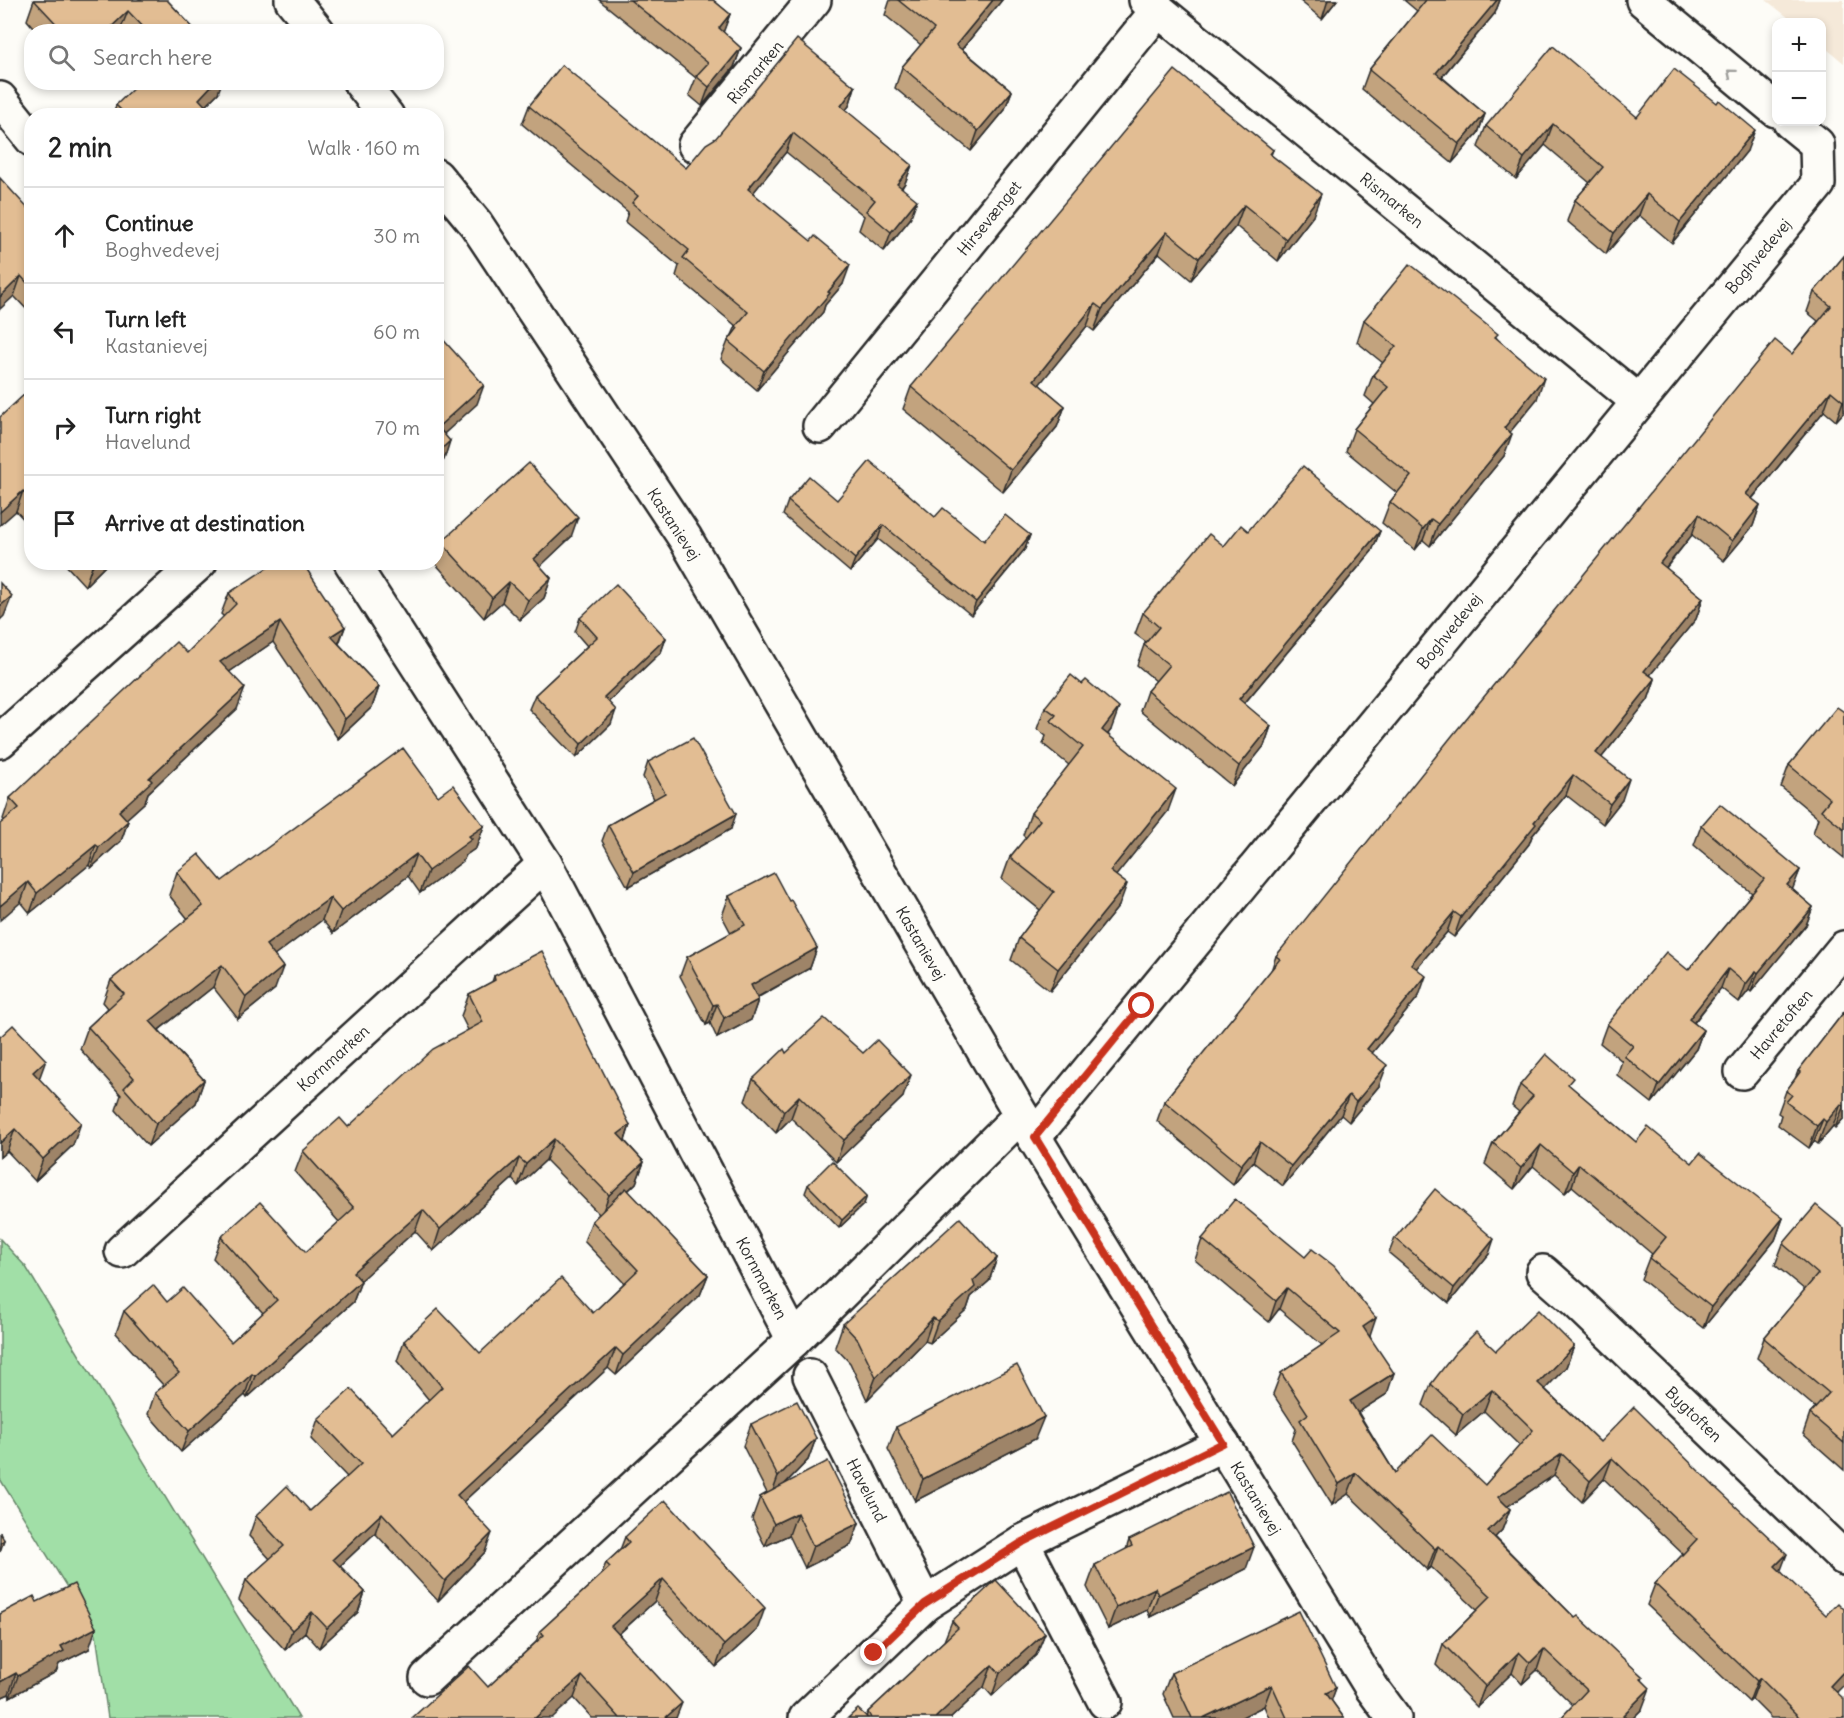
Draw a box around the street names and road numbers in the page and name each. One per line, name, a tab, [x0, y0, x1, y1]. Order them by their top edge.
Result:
street label: Rismarken	[723, 36, 787, 108]
street label: Rismarken	[1356, 168, 1428, 232]
street label: Hirsevænget	[953, 176, 1026, 260]
street label: Boghvedevej	[1721, 214, 1795, 298]
street label: Kastanievej	[643, 484, 705, 564]
street label: Boghvedevej	[1412, 589, 1486, 673]
street label: Kastanievej	[892, 902, 950, 984]
street label: Havretoften	[1746, 985, 1816, 1063]
street label: Kornmarken	[293, 1020, 373, 1096]
street label: Kornmarken	[732, 1234, 792, 1322]
street label: Bygtoften	[1661, 1382, 1727, 1446]
street label: Havelund	[843, 1455, 891, 1525]
street label: Kastanievej	[1226, 1458, 1286, 1538]

